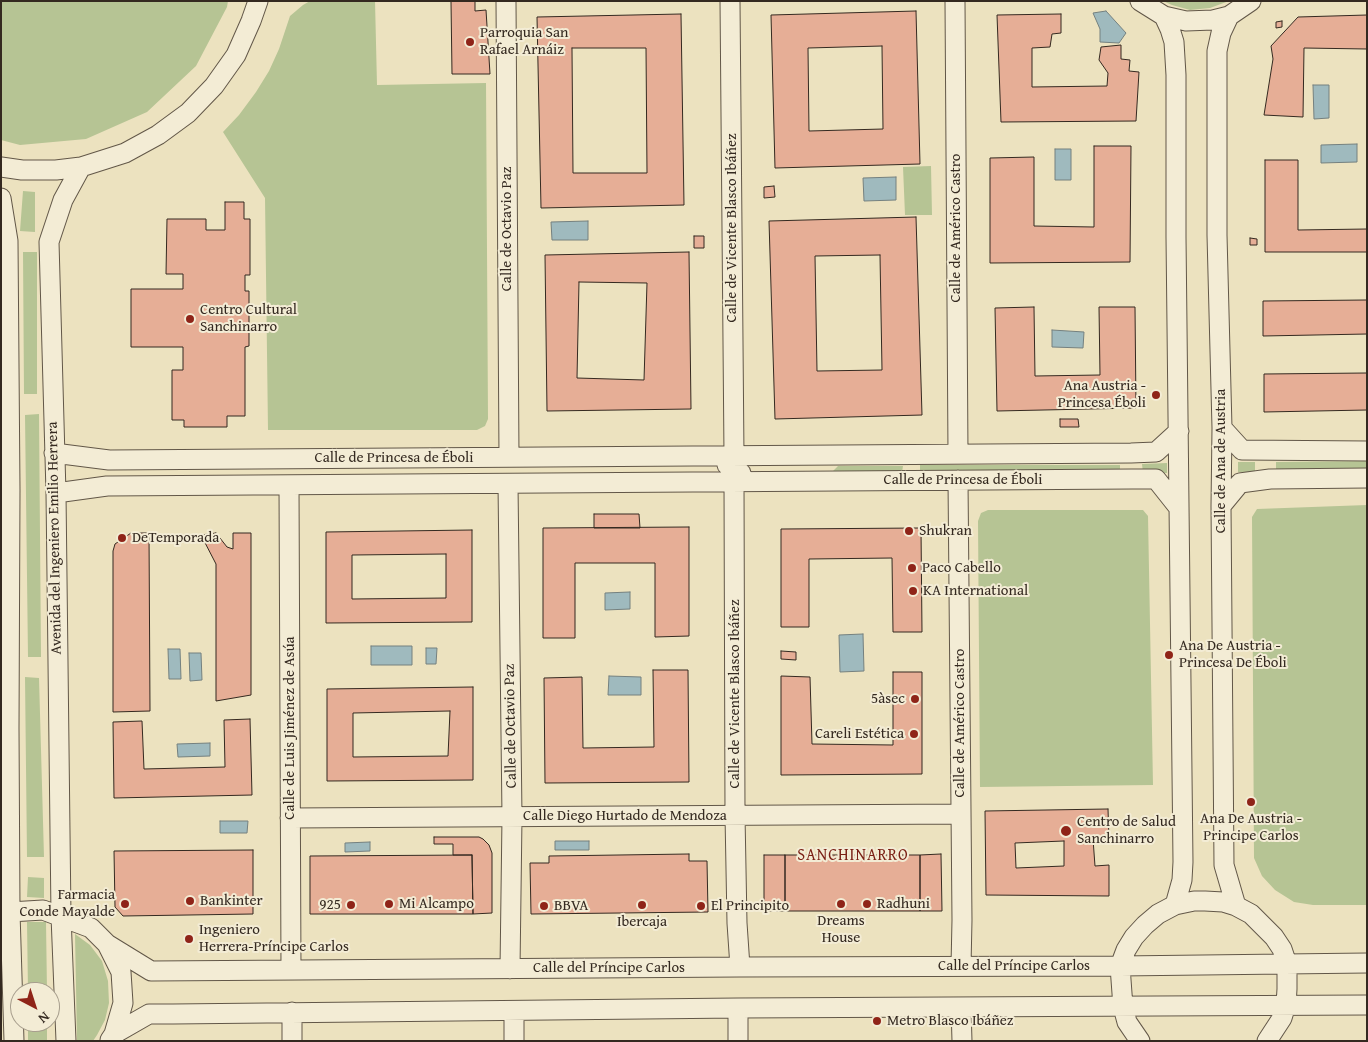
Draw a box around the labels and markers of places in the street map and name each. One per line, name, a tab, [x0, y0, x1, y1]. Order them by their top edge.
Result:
place label: Parroquia San Rafael Arnáiz	[480, 24, 568, 59]
marker: Parroquia San Rafael Arnáiz	[464, 36, 476, 48]
place label: Centro Cultural Sanchinarro	[200, 301, 297, 336]
marker: Centro Cultural Sanchinarro	[184, 313, 196, 325]
place label: Ana Austria - Princesa Éboli	[1058, 377, 1146, 412]
marker: Ana Austria - Princesa Éboli	[1150, 389, 1162, 401]
place label: Shukran	[919, 522, 972, 540]
marker: Shukran	[903, 525, 915, 537]
place label: DeTemporada	[132, 529, 219, 547]
marker: DeTemporada	[116, 532, 128, 544]
place label: Paco Cabello	[922, 559, 1001, 577]
marker: Paco Cabello	[906, 562, 918, 574]
place label: KA International	[923, 582, 1028, 600]
marker: KA International	[907, 585, 919, 597]
place label: Ana De Austria - Princesa De Éboli	[1179, 637, 1287, 672]
marker: Ana De Austria - Princesa De Éboli	[1163, 649, 1175, 661]
place label: 5àsec	[871, 690, 905, 708]
marker: 5àsec	[909, 693, 921, 705]
place label: Careli Estética	[815, 725, 904, 743]
marker: Careli Estética	[908, 728, 920, 740]
marker: Ana De Austria - Principe Carlos	[1245, 796, 1257, 808]
place label: Ana De Austria - Principe Carlos	[1200, 810, 1302, 845]
place label: Centro de Salud Sanchinarro	[1077, 813, 1176, 848]
marker: Centro de Salud Sanchinarro	[1059, 824, 1073, 838]
place label: Farmacia Conde Mayalde	[19, 886, 115, 921]
place label: Bankinter	[200, 892, 263, 910]
marker: Bankinter	[184, 895, 196, 907]
place label: Mi Alcampo	[399, 895, 474, 913]
place label: Radhuni	[877, 895, 930, 913]
place label: 925	[319, 896, 341, 914]
place label: BBVA	[554, 897, 588, 915]
place label: El Principito	[711, 897, 789, 915]
marker: Farmacia Conde Mayalde	[119, 898, 131, 910]
marker: Mi Alcampo	[383, 898, 395, 910]
marker: Dreams House	[835, 898, 847, 910]
marker: Radhuni	[861, 898, 873, 910]
marker: 925	[345, 899, 357, 911]
marker: Ibercaja	[636, 899, 648, 911]
marker: BBVA	[538, 900, 550, 912]
marker: El Principito	[695, 900, 707, 912]
place label: Dreams House	[817, 912, 865, 947]
place label: Ibercaja	[617, 913, 667, 931]
place label: Ingeniero Herrera-Príncipe Carlos	[199, 921, 349, 956]
marker: Ingeniero Herrera-Príncipe Carlos	[183, 933, 195, 945]
place label: Metro Blasco Ibáñez	[887, 1012, 1013, 1030]
marker: Metro Blasco Ibáñez	[871, 1015, 883, 1027]

